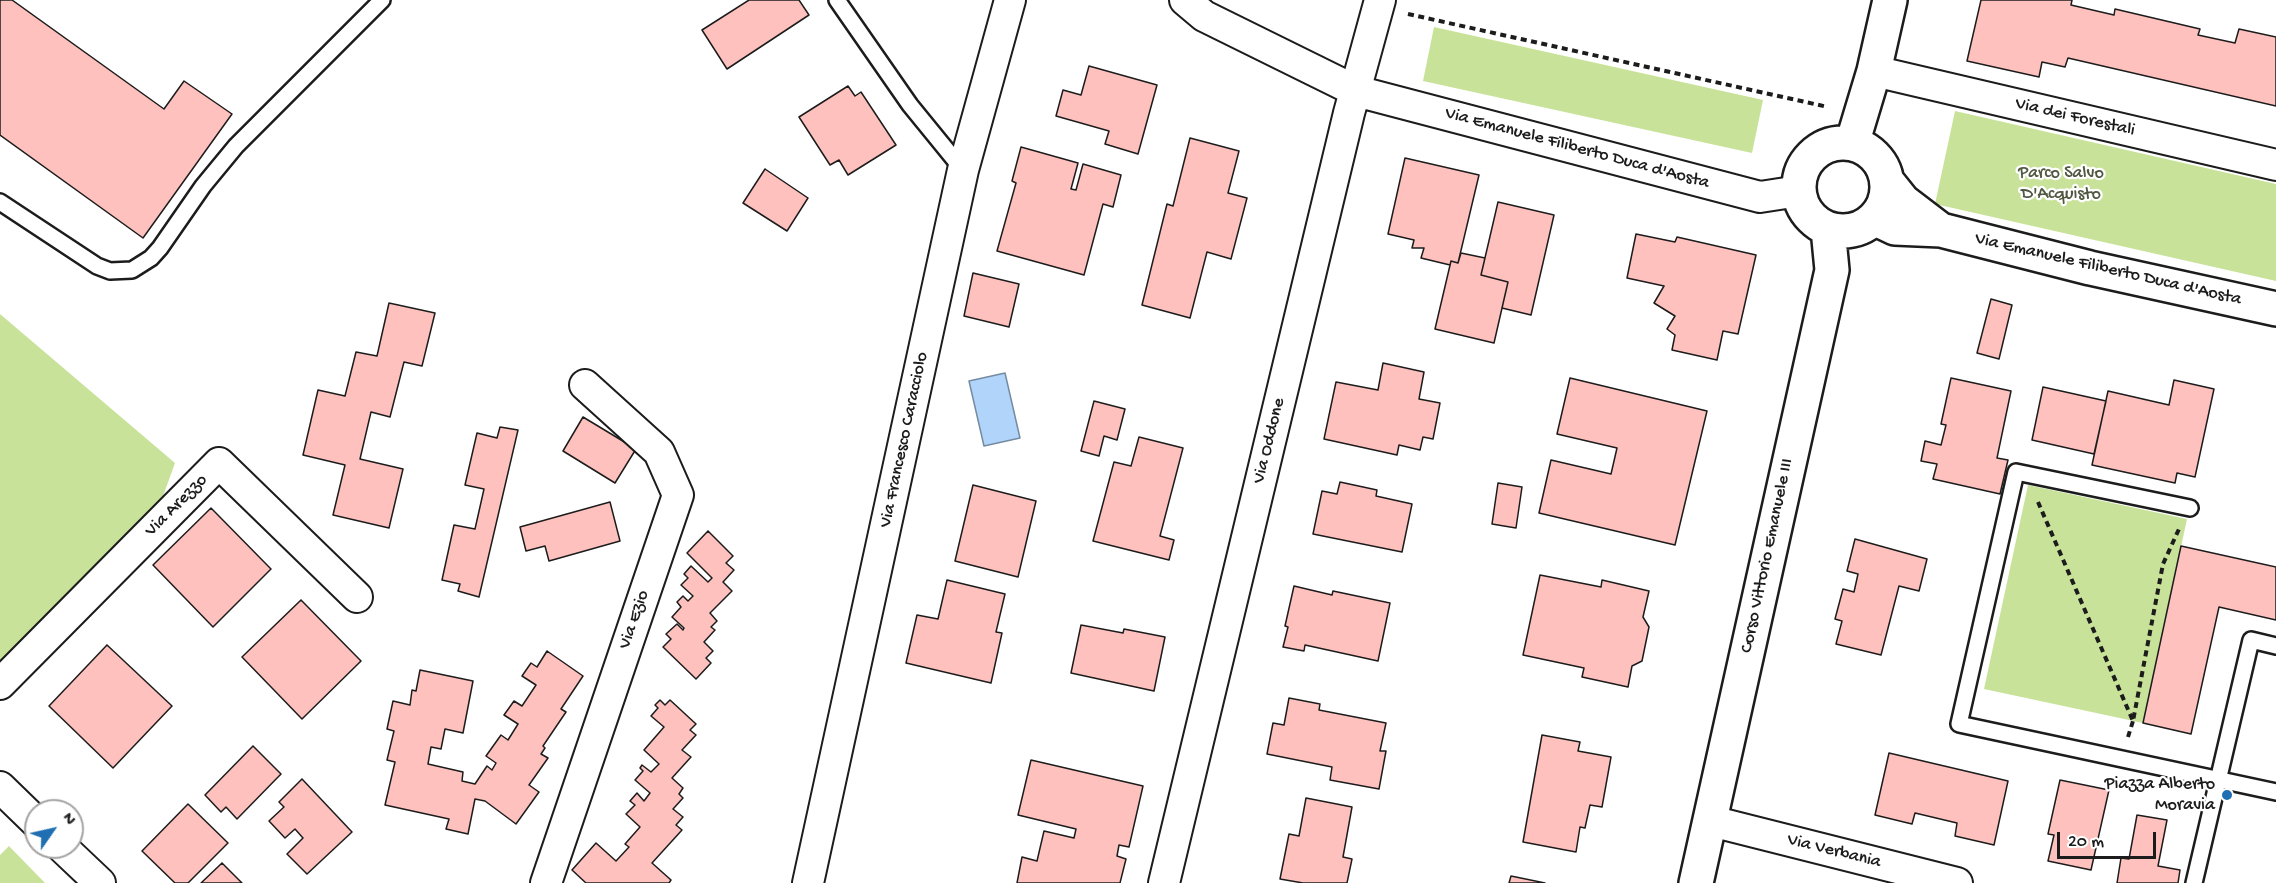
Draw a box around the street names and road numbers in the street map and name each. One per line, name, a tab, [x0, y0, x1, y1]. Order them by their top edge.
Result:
street label: Via dei Forestali	[2013, 94, 2137, 142]
street label: Via Emanuele Filiberto Duca d'Aosta	[1443, 103, 1711, 195]
street label: Via Emanuele Filiberto Duca d'Aosta	[1973, 229, 2243, 311]
street label: Via Francesco Caracciolo	[876, 350, 934, 530]
street label: Via Oddone	[1249, 396, 1291, 486]
street label: Corso Vittorio Emanuele III	[1737, 457, 1799, 655]
street label: Via Arezzo	[141, 470, 213, 542]
street label: Via Ezio	[615, 588, 655, 652]
street label: Via Verbania	[1785, 830, 1883, 874]

